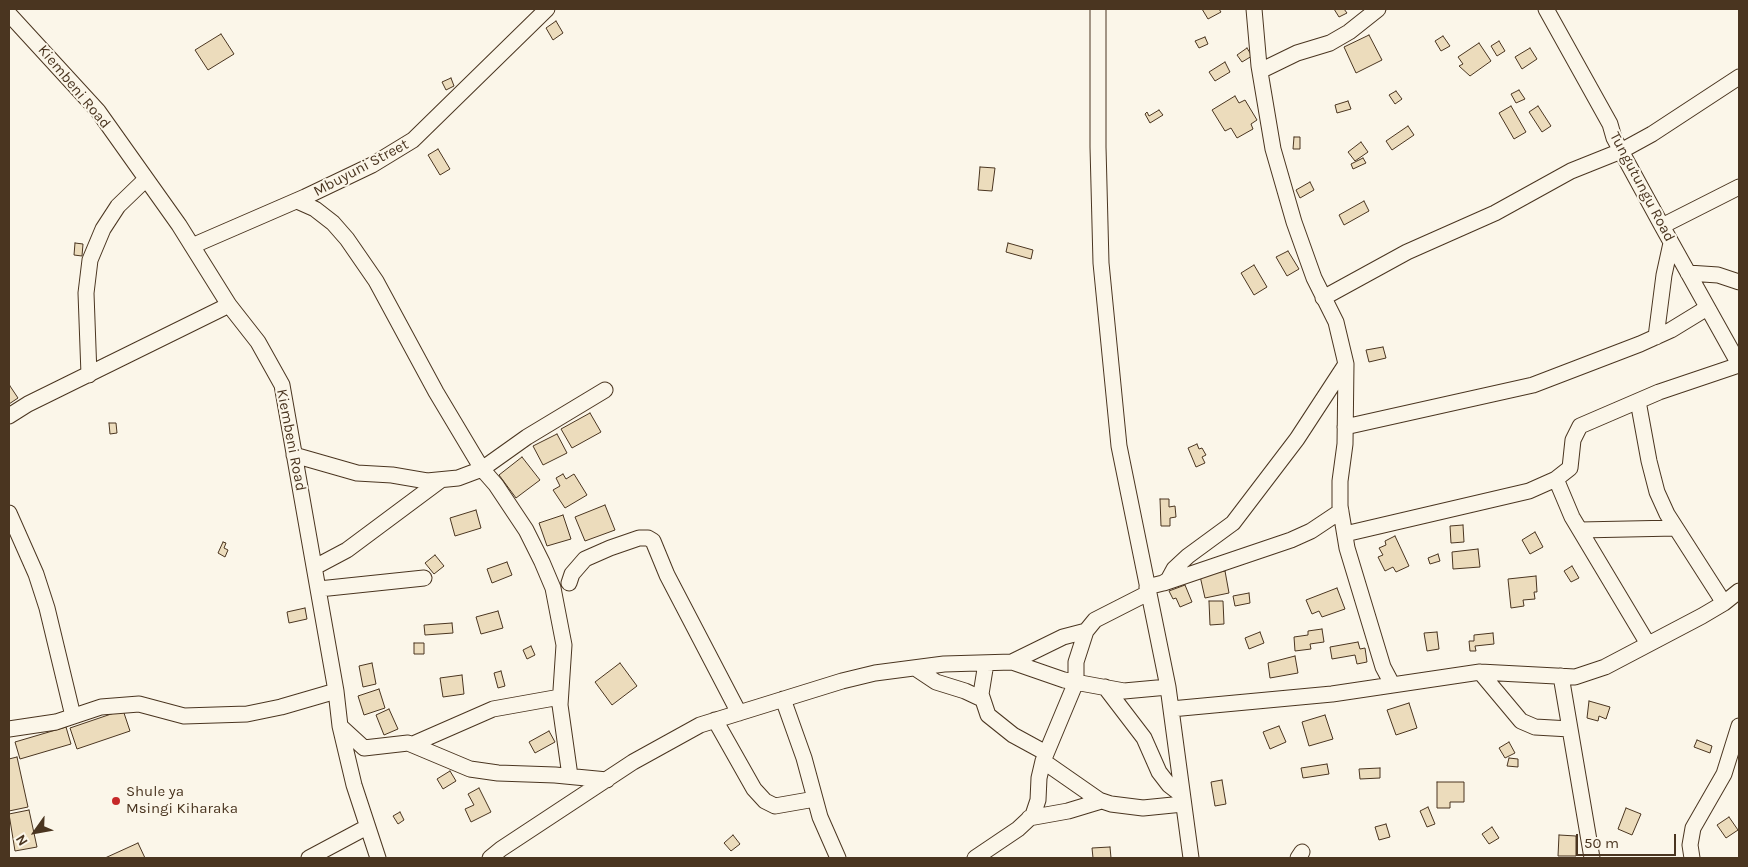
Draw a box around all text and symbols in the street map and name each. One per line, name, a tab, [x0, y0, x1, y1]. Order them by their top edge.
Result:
street label: Kiembeni Road	[34, 42, 114, 132]
street label: Tungutungu Road	[1606, 129, 1678, 245]
street label: Mbuyuni Street	[310, 135, 412, 201]
street label: Kiembeni Road	[272, 387, 310, 493]
place label: Shule ya Msingi Kiharaka	[126, 783, 238, 818]
marker: Shule ya Msingi Kiharaka	[110, 795, 122, 807]
north arrow	[10, 807, 60, 857]
scale bar	[1578, 824, 1678, 856]
text: N	[12, 831, 32, 849]
text: 50 m	[1584, 834, 1619, 852]

